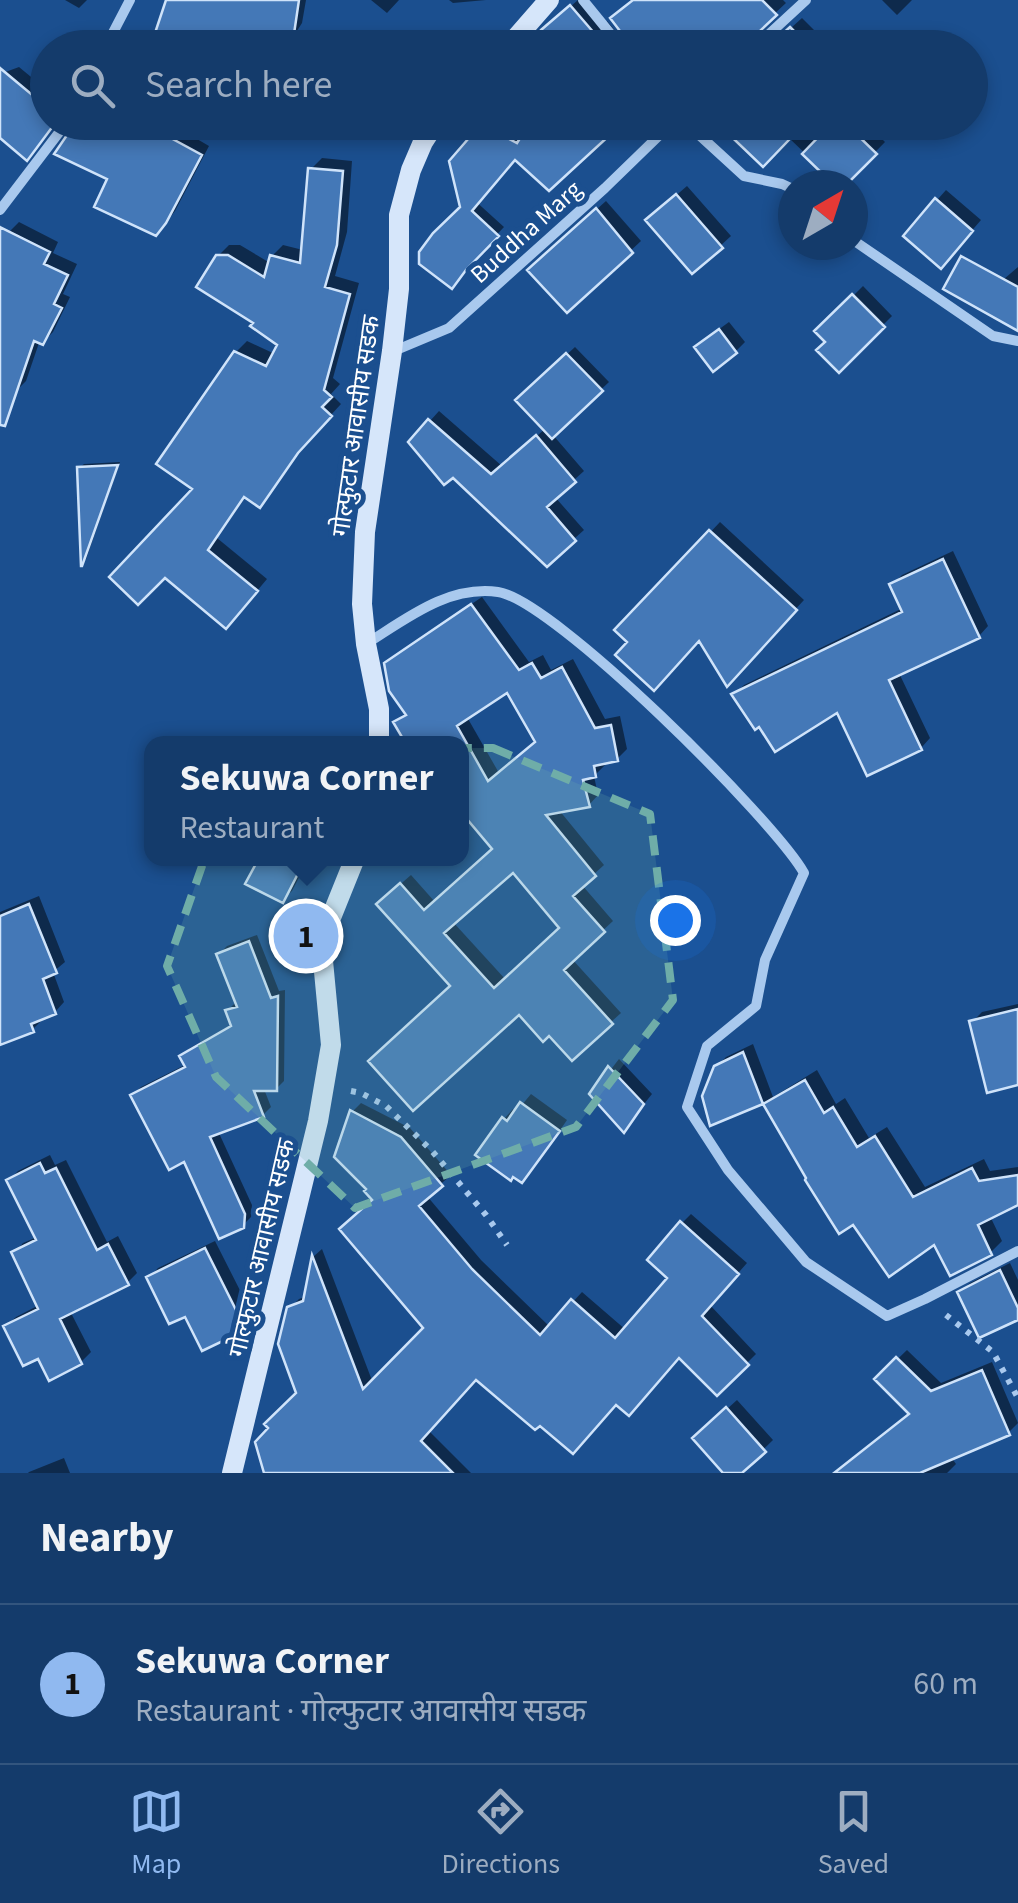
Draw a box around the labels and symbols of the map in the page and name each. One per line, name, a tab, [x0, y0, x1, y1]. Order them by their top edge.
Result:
north arrow	[778, 170, 868, 260]
street label: Buddha Marg	[462, 172, 590, 292]
street label: गोल्फुटार आवासीय सडक	[323, 312, 389, 539]
your location	[650, 895, 701, 946]
pin: 1	[274, 898, 338, 974]
street label: गोल्फुटार आवासीय सडक	[219, 1134, 305, 1361]

